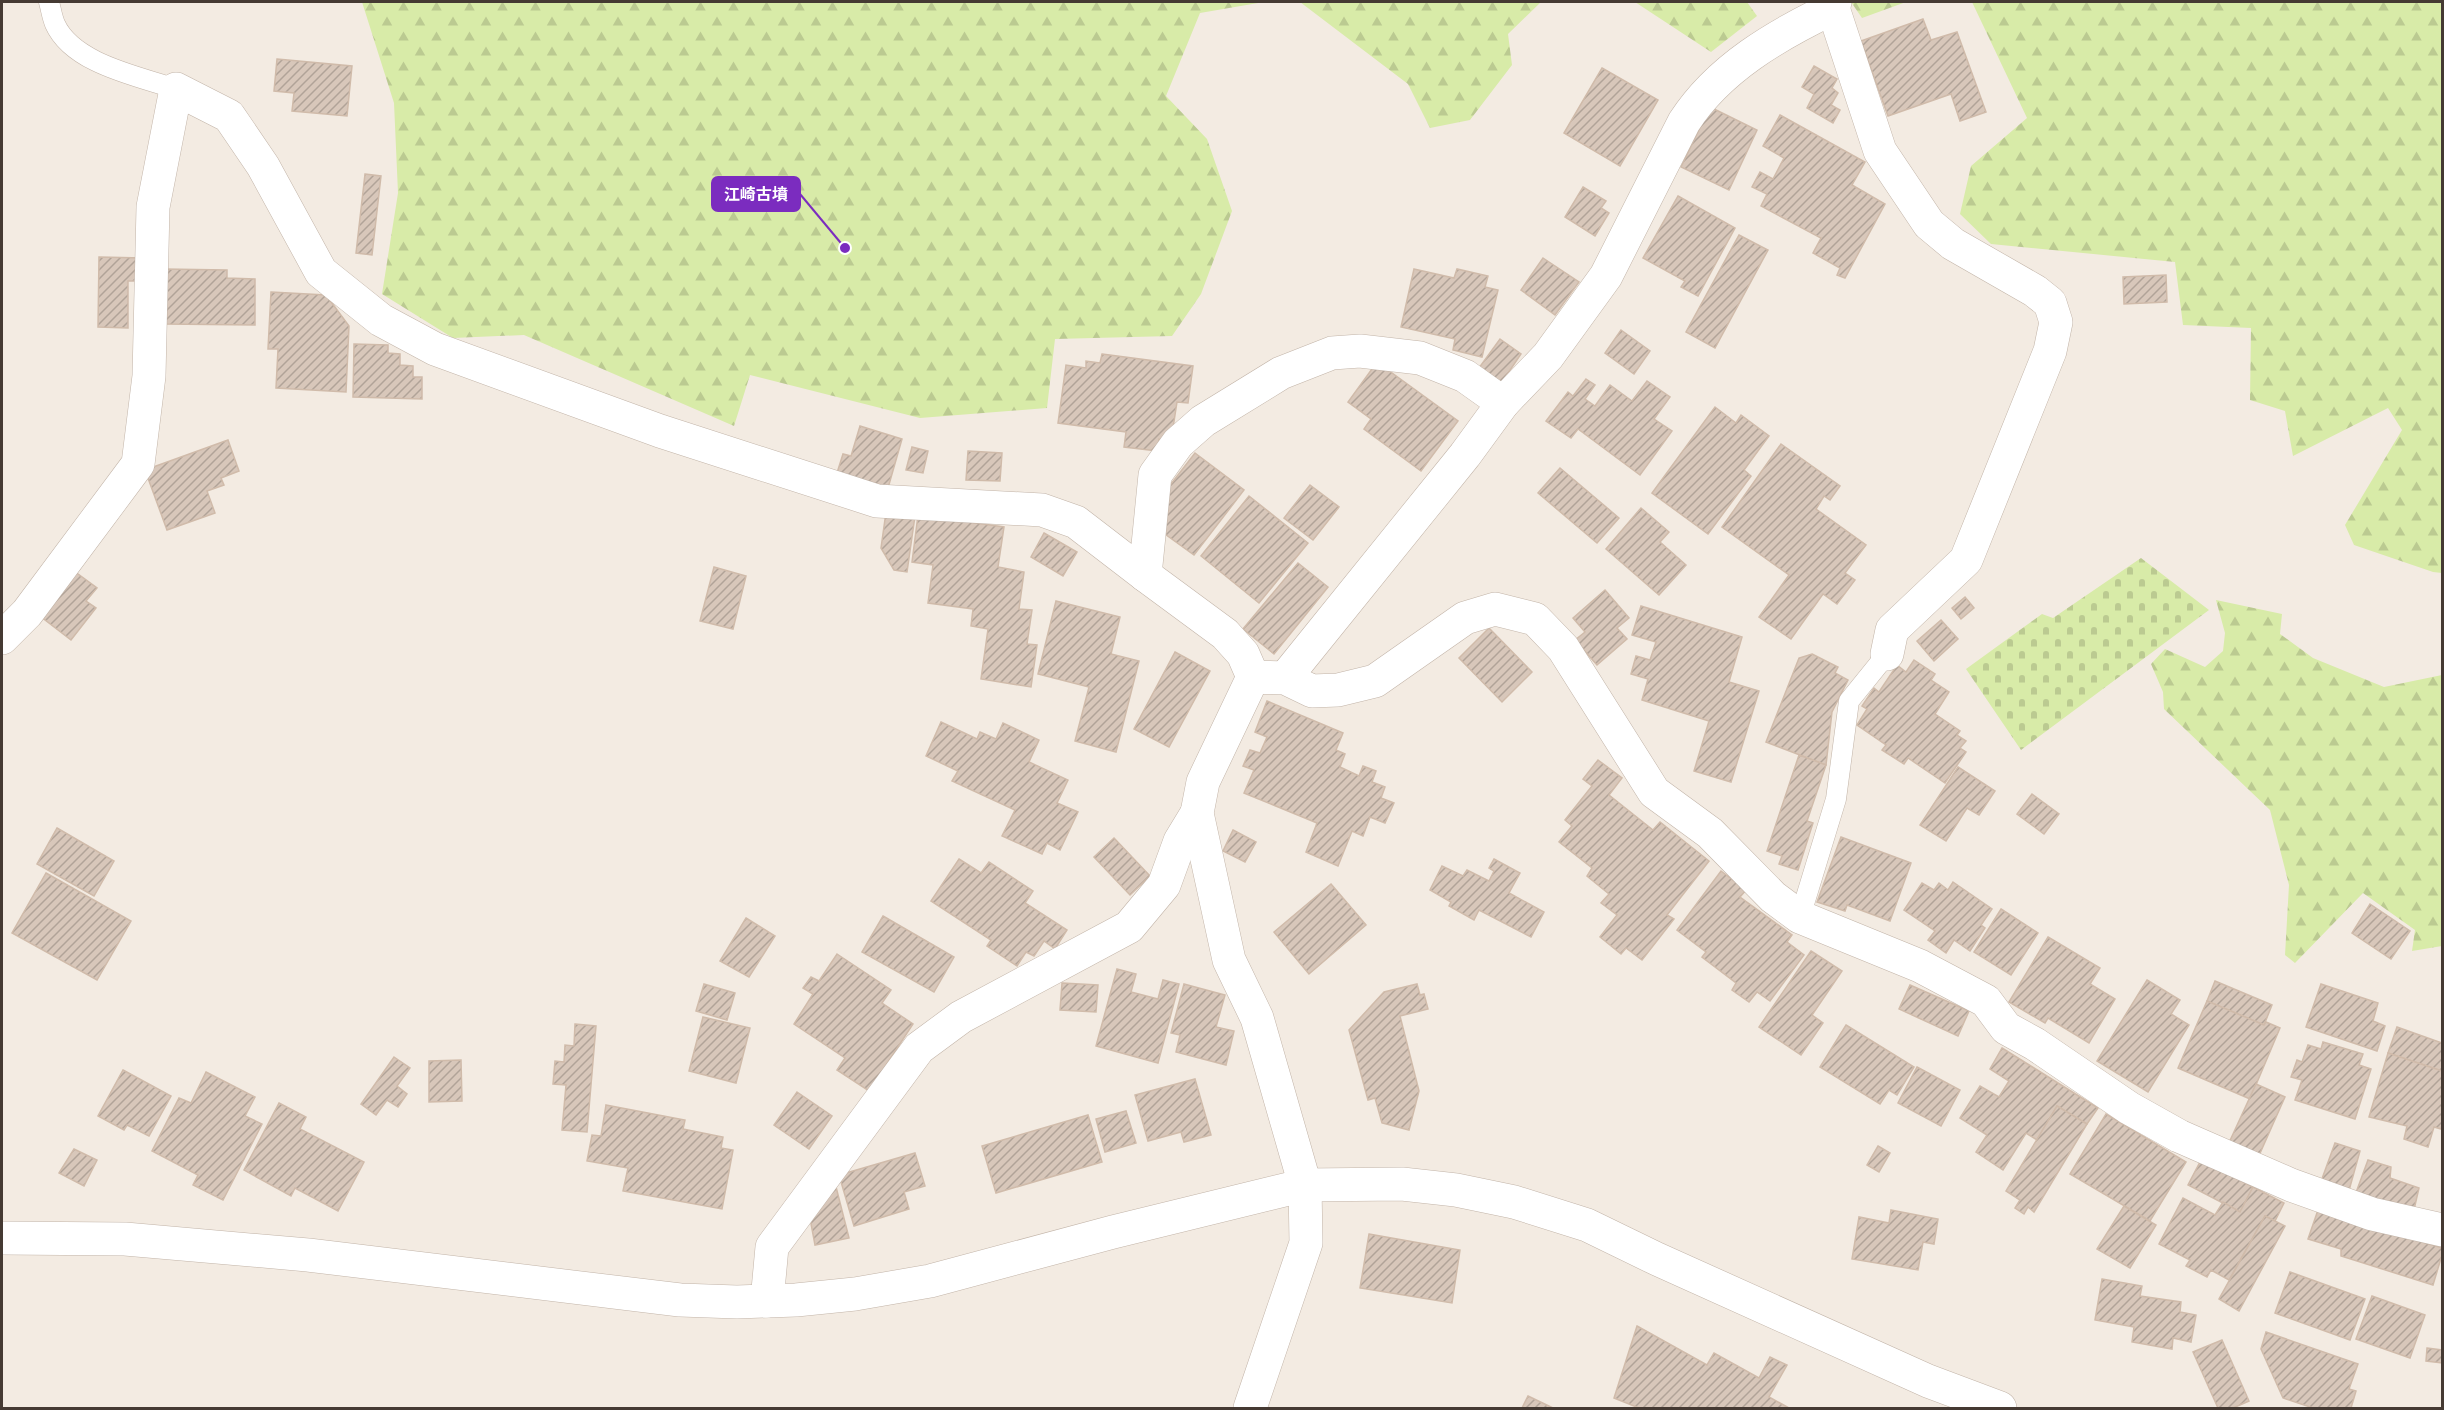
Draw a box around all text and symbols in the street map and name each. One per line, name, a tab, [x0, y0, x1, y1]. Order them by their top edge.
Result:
callout: 江崎古墳	[712, 177, 800, 211]
text: 江崎古墳	[724, 185, 788, 204]

